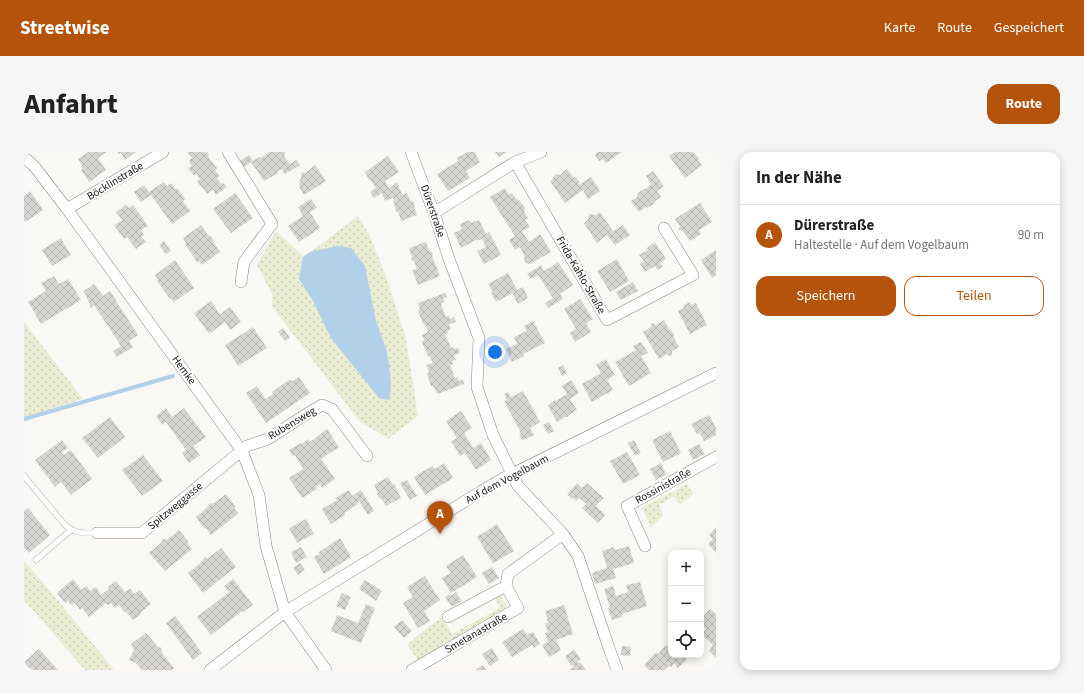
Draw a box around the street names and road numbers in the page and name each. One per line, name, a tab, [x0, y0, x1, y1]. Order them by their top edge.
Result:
street label: Böcklinstraße	[84, 158, 147, 204]
street label: Dürerstraße	[417, 183, 449, 240]
street label: Frida-Kahlo-Straße	[553, 234, 610, 317]
street label: Hemke	[168, 352, 200, 388]
street label: Rubensweg	[265, 403, 319, 443]
street label: Auf dem Vogelbaum	[463, 451, 551, 507]
street label: Rossinistraße	[632, 464, 694, 508]
street label: Spitzweggasse	[144, 478, 206, 533]
street label: Smetanastraße	[442, 609, 510, 657]

